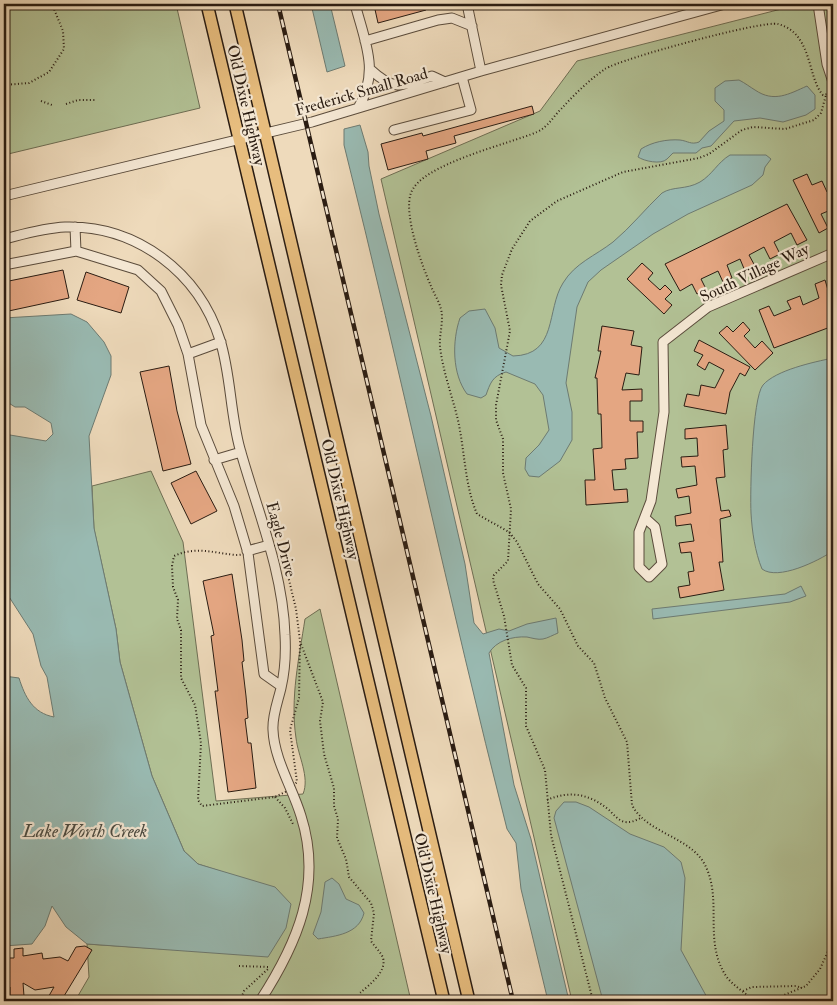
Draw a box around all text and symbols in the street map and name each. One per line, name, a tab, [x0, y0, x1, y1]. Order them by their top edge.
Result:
street label: Old Dixie Highway	[222, 43, 270, 169]
street label: Frederick Small Road	[293, 63, 430, 121]
street label: South Village Way	[697, 238, 813, 307]
street label: Old Dixie Highway	[316, 437, 364, 563]
street label: Eagle Drive	[261, 500, 301, 579]
water label: Lake Worth Creek	[22, 820, 147, 843]
street label: Old Dixie Highway	[409, 831, 457, 957]

